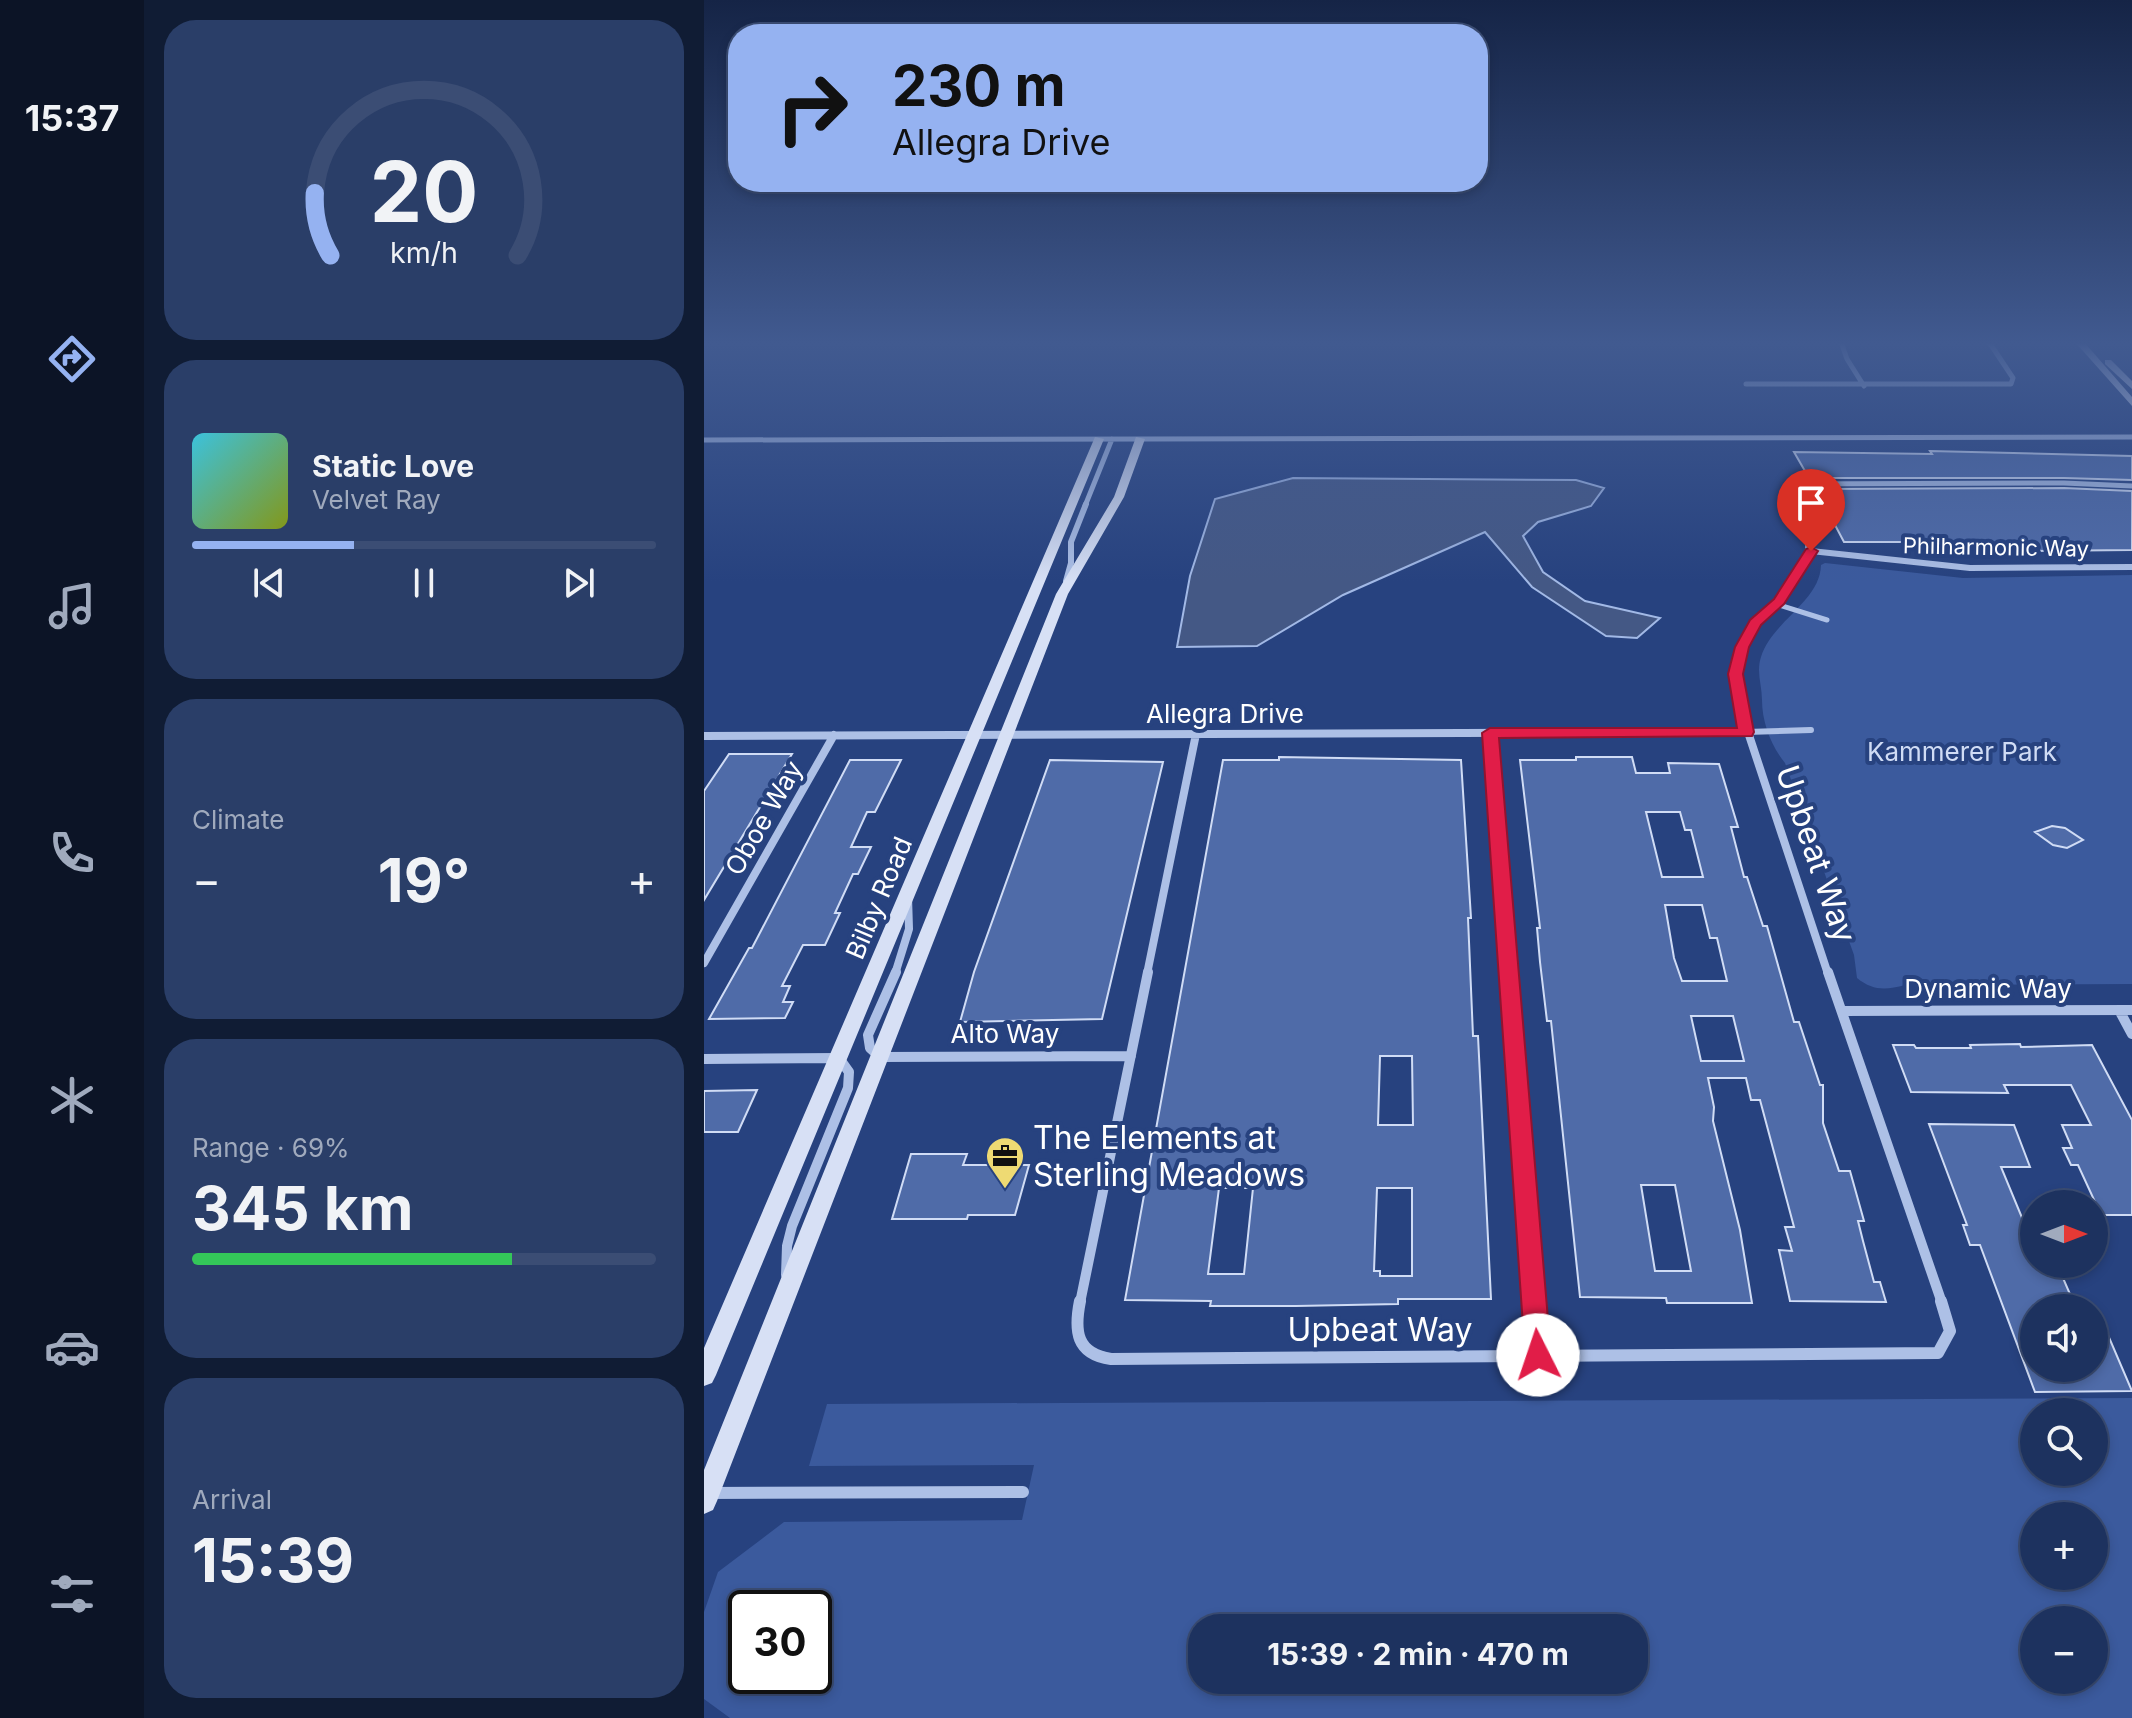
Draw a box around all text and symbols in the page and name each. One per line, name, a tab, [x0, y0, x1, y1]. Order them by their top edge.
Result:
text: 230 m	[892, 52, 1066, 120]
icon: right	[760, 56, 864, 160]
text: 15:37	[25, 96, 119, 140]
text: Allegra Drive	[892, 120, 1111, 164]
text: 20	[370, 140, 478, 241]
text: km/h	[390, 235, 458, 270]
icon: directions	[44, 331, 100, 387]
text: Static Love	[312, 448, 474, 484]
pin	[1777, 469, 1845, 551]
icon: arrive	[1789, 481, 1833, 525]
text: Velvet Ray	[312, 484, 441, 515]
street label: Philharmonic Way	[1903, 532, 2089, 562]
icon: previous	[247, 561, 291, 605]
icon: pause	[402, 561, 446, 605]
icon: next	[557, 561, 601, 605]
icon: music	[44, 578, 100, 634]
street label: Allegra Drive	[1146, 698, 1304, 729]
park label: Kammerer Park	[1867, 736, 2057, 767]
street label: Oboe Way	[718, 755, 809, 880]
street label: Upbeat Way	[1768, 760, 1865, 948]
text: Climate	[192, 804, 284, 835]
icon: phone	[44, 825, 100, 881]
street label: Bilby Road	[839, 832, 918, 964]
text: 19°	[378, 844, 470, 916]
text: −	[192, 853, 221, 907]
text: +	[627, 853, 656, 907]
street label: Dynamic Way	[1904, 973, 2072, 1004]
street label: Alto Way	[951, 1018, 1059, 1049]
icon: climate	[44, 1072, 100, 1128]
place label: The Elements at Sterling Meadows	[1033, 1118, 1305, 1194]
text: Range · 69%	[192, 1132, 350, 1163]
office icon: The Elements at Sterling Meadows	[984, 1135, 1026, 1190]
text: 345 km	[192, 1172, 413, 1244]
north arrow	[2020, 1190, 2108, 1278]
map controls	[2020, 1190, 2108, 1694]
button: sound	[2020, 1294, 2108, 1382]
street label: Upbeat Way	[1288, 1310, 1472, 1349]
position arrow	[1496, 1313, 1580, 1397]
icon: car	[44, 1319, 100, 1375]
button: search	[2020, 1398, 2108, 1486]
text: Arrival	[192, 1484, 272, 1515]
button: +	[2020, 1502, 2108, 1590]
text: 15:39	[192, 1524, 354, 1596]
icon: filters	[44, 1566, 100, 1622]
speed limit sign: 30	[728, 1590, 832, 1694]
button: −	[2020, 1606, 2108, 1694]
text: 15:39 · 2 min · 470 m	[1267, 1636, 1569, 1672]

